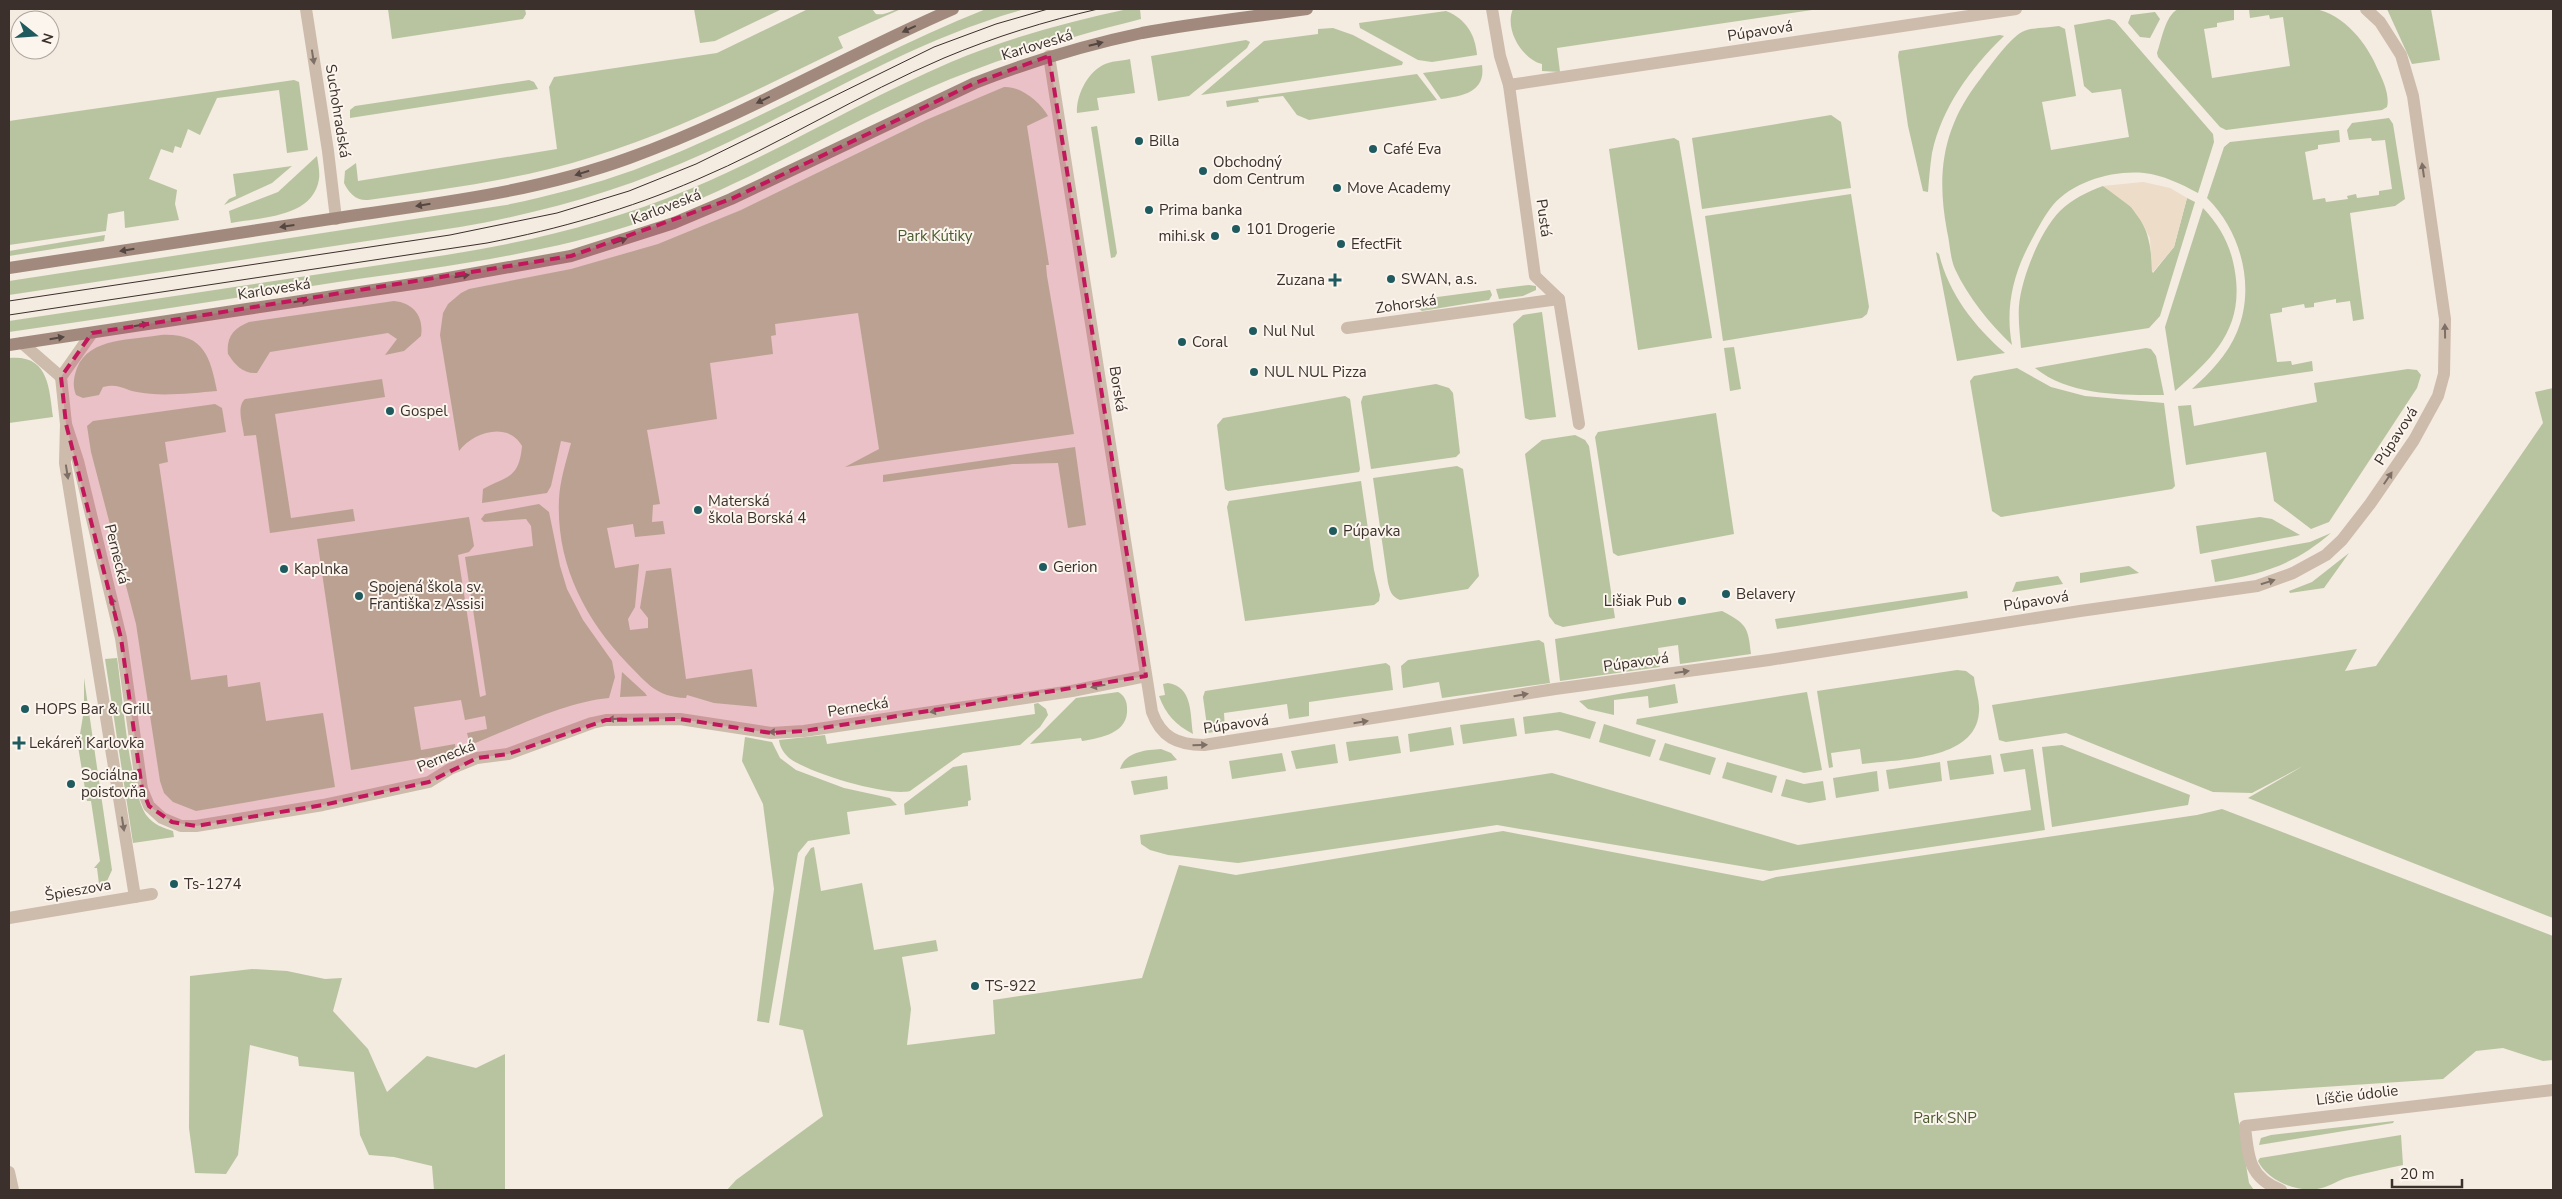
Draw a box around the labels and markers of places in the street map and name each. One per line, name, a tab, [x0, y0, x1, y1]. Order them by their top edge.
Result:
place label: Billa	[1149, 131, 1179, 151]
marker: Billa	[1133, 135, 1145, 147]
place label: Café Eva	[1383, 139, 1442, 159]
marker: Café Eva	[1367, 143, 1379, 155]
place label: Obchodný dom Centrum	[1213, 152, 1305, 189]
marker: Obchodný dom Centrum	[1197, 165, 1209, 177]
place label: Move Academy	[1347, 178, 1451, 198]
marker: Move Academy	[1331, 182, 1343, 194]
place label: Prima banka	[1159, 200, 1242, 220]
marker: Prima banka	[1143, 204, 1155, 216]
place label: 101 Drogerie	[1246, 219, 1335, 239]
marker: 101 Drogerie	[1230, 223, 1242, 235]
place label: mihi.sk	[1158, 226, 1205, 246]
marker: mihi.sk	[1209, 230, 1221, 242]
place label: EfectFit	[1351, 234, 1402, 254]
marker: EfectFit	[1335, 238, 1347, 250]
place label: SWAN, a.s.	[1401, 269, 1477, 289]
place label: Zuzana	[1277, 270, 1325, 290]
marker: SWAN, a.s.	[1385, 273, 1397, 285]
marker: Zuzana	[1329, 274, 1341, 286]
place label: Nul Nul	[1263, 321, 1315, 341]
marker: Nul Nul	[1247, 325, 1259, 337]
place label: Coral	[1192, 332, 1228, 352]
marker: Coral	[1176, 336, 1188, 348]
place label: NUL NUL Pizza	[1264, 362, 1367, 382]
marker: NUL NUL Pizza	[1248, 366, 1260, 378]
place label: Gospel	[400, 401, 448, 421]
marker: Gospel	[384, 405, 396, 417]
place label: Materská škola Borská 4	[708, 491, 806, 528]
marker: Materská škola Borská 4	[692, 504, 704, 516]
place label: Púpavka	[1343, 521, 1401, 541]
marker: Púpavka	[1327, 525, 1339, 537]
place label: Gerion	[1053, 557, 1098, 577]
place label: Kaplnka	[294, 559, 348, 579]
marker: Gerion	[1037, 561, 1049, 573]
marker: Kaplnka	[278, 563, 290, 575]
place label: Spojená škola sv. Františka z Assisi	[369, 577, 484, 614]
place label: Belavery	[1736, 584, 1796, 604]
marker: Belavery	[1720, 588, 1732, 600]
marker: Spojená škola sv. Františka z Assisi	[353, 590, 365, 602]
place label: Lišiak Pub	[1604, 591, 1672, 611]
marker: Lišiak Pub	[1676, 595, 1688, 607]
place label: HOPS Bar & Grill	[35, 699, 151, 719]
marker: HOPS Bar & Grill	[19, 703, 31, 715]
place label: Lekáreň Karlovka	[29, 733, 144, 753]
marker: Lekáreň Karlovka	[13, 737, 25, 749]
place label: Sociálna poisťovňa	[81, 765, 146, 802]
marker: Sociálna poisťovňa	[65, 778, 77, 790]
place label: Ts-1274	[184, 874, 241, 894]
marker: Ts-1274	[168, 878, 180, 890]
place label: TS-922	[985, 976, 1036, 996]
marker: TS-922	[969, 980, 981, 992]

